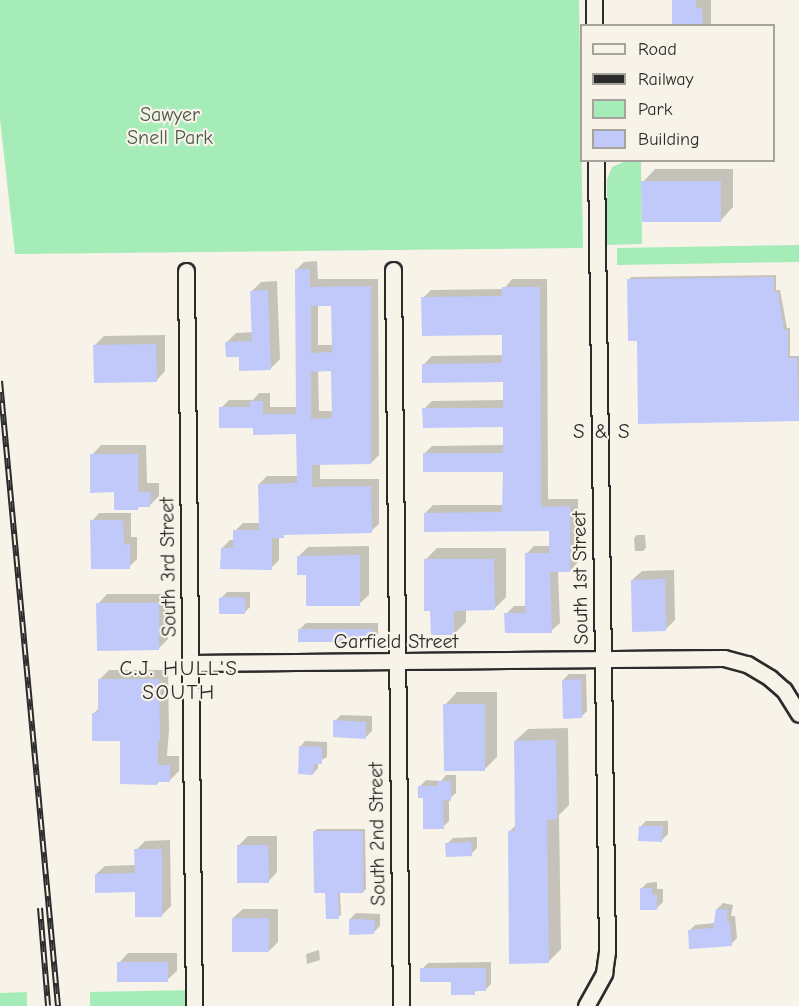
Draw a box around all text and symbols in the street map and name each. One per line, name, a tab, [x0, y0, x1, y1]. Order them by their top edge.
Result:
legend	[580, 24, 775, 162]
text: Road	[638, 39, 677, 60]
text: Railway	[638, 69, 694, 90]
text: Park	[638, 99, 672, 120]
park label: Sawyer Snell Park	[127, 102, 213, 149]
text: Building	[638, 129, 700, 150]
district label: S & S	[573, 418, 631, 444]
street label: South 3rd Street	[155, 497, 181, 637]
street label: South 1st Street	[567, 511, 593, 645]
street label: Garfield Street	[334, 629, 458, 653]
district label: C.J. HULL'S SOUTH	[120, 655, 238, 705]
street label: South 2nd Street	[364, 762, 390, 906]

